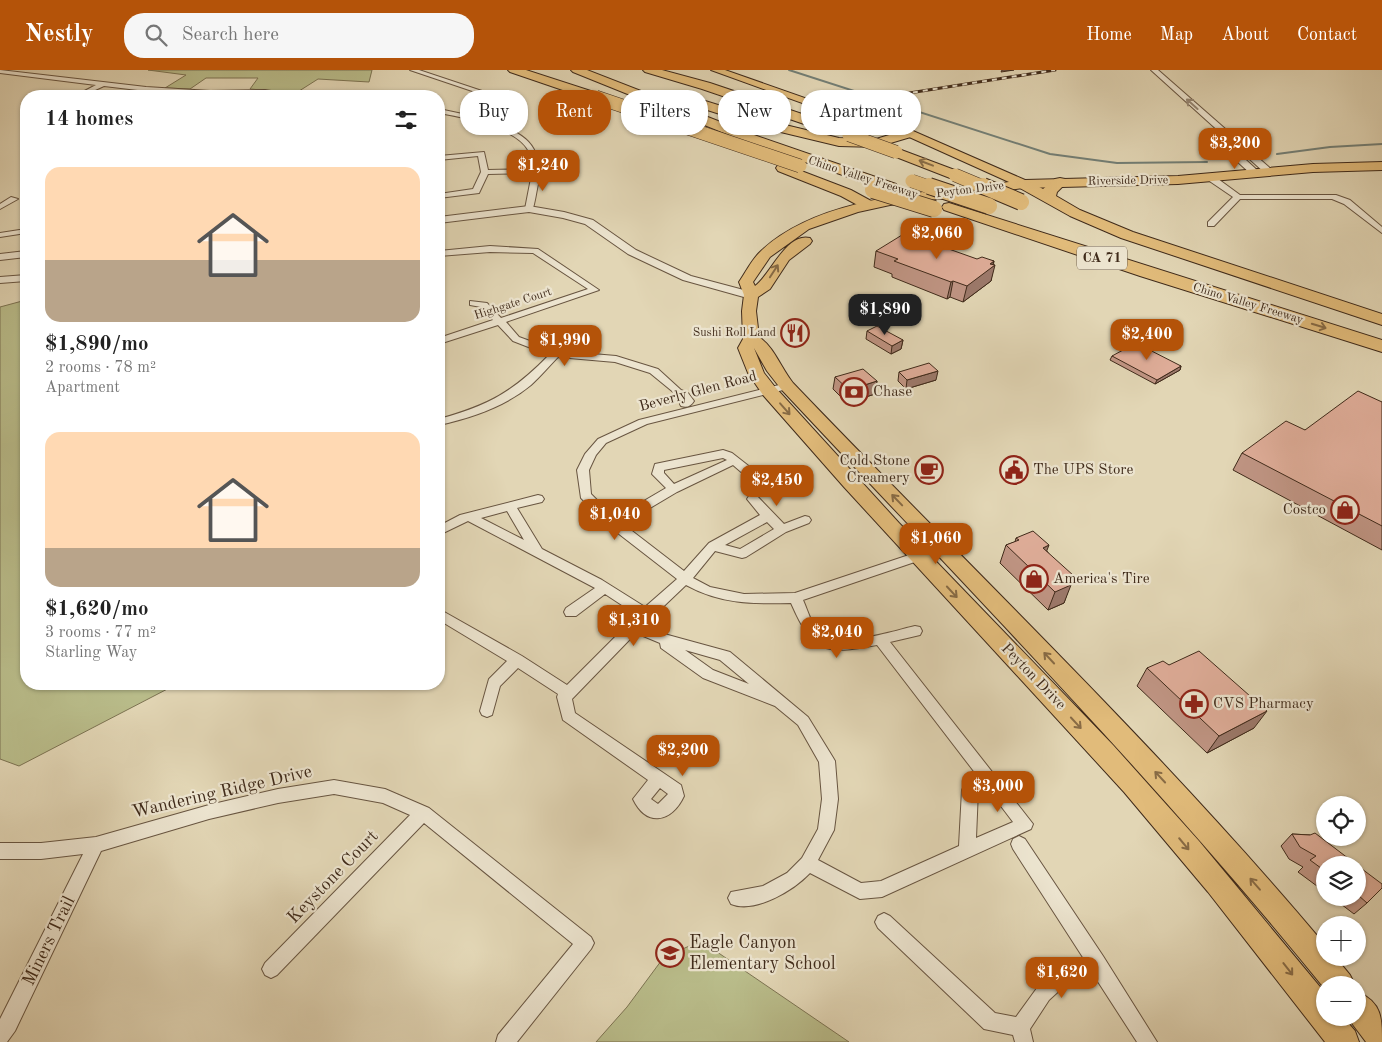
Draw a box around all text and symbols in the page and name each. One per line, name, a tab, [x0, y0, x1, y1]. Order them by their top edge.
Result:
search box	[124, 13, 474, 58]
icon: search	[142, 21, 170, 49]
text: Nestly	[25, 23, 94, 47]
text: Search here	[182, 26, 279, 45]
text: Home	[1086, 26, 1132, 44]
text: Map	[1160, 26, 1193, 44]
text: About	[1221, 26, 1269, 44]
text: Contact	[1297, 26, 1357, 44]
chip: Buy	[460, 90, 528, 135]
chip: Rent	[538, 90, 611, 135]
chip: Filters	[621, 90, 708, 135]
chip: New	[718, 90, 791, 135]
chip: Apartment	[801, 90, 921, 135]
one-way arrow	[1186, 99, 1199, 110]
icon: filters	[392, 106, 420, 134]
text: 14 homes	[45, 109, 133, 130]
pin: $3,200	[1194, 128, 1276, 170]
text: $3,200	[1210, 136, 1260, 152]
pin: $1,240	[502, 150, 584, 192]
street label: Chino Valley Freeway	[807, 155, 920, 202]
text: $1,240	[518, 158, 568, 174]
one-way arrow	[918, 158, 934, 167]
street label: Riverside Drive	[1088, 174, 1169, 188]
street label: Peyton Drive	[935, 180, 1005, 200]
icon: home	[188, 200, 278, 290]
pin: $2,060	[896, 218, 978, 260]
text: $2,060	[912, 226, 962, 242]
road number: CA 71	[1077, 247, 1127, 270]
one-way arrow	[769, 265, 779, 279]
street label: Chino Valley Freeway	[1191, 282, 1305, 327]
street label: Highgate Court	[473, 286, 553, 322]
pin: $1,890	[844, 294, 926, 336]
text: $1,890	[860, 302, 910, 318]
restaurant icon: Sushi Roll Land	[780, 318, 810, 348]
pin: $2,400	[1106, 318, 1188, 361]
one-way arrow	[1310, 322, 1326, 332]
pin: $1,990	[524, 324, 606, 367]
place label: Sushi Roll Land	[693, 327, 776, 339]
text: $2,400	[1122, 327, 1172, 343]
text: $1,990	[540, 333, 590, 349]
text: $1,890/mo	[45, 334, 149, 355]
text: 2 rooms · 78 m²	[45, 360, 156, 376]
street label: Beverly Glen Road	[638, 369, 759, 415]
bank icon: Chase	[839, 377, 869, 407]
text: Apartment	[45, 380, 120, 396]
place label: Chase	[873, 385, 912, 400]
one-way arrow	[779, 403, 790, 416]
place label: Cold Stone Creamery	[839, 454, 910, 486]
cafe icon: Cold Stone Creamery	[914, 455, 944, 485]
public building icon: The UPS Store	[999, 455, 1029, 485]
place label: The UPS Store	[1033, 463, 1134, 478]
pin: $2,450	[736, 464, 818, 507]
icon: home	[188, 465, 278, 555]
text: $2,450	[752, 473, 802, 489]
one-way arrow	[891, 494, 903, 506]
shop icon: Costco	[1330, 495, 1360, 525]
pin: $1,040	[574, 498, 656, 541]
place label: Costco	[1283, 503, 1326, 518]
text: $1,040	[590, 507, 640, 523]
pin: $1,060	[895, 522, 977, 565]
text: $1,060	[911, 531, 961, 547]
shop icon: America's Tire	[1019, 564, 1049, 594]
place label: America's Tire	[1053, 572, 1150, 587]
one-way arrow	[946, 586, 958, 599]
text: $1,620/mo	[45, 599, 149, 620]
pin: $1,310	[593, 604, 675, 647]
text: $1,310	[609, 613, 659, 629]
pin: $2,040	[796, 616, 878, 659]
text: 3 rooms · 77 m²	[45, 625, 156, 641]
text: $2,040	[812, 625, 862, 641]
street label: Peyton Drive	[998, 641, 1068, 713]
text: Starling Way	[45, 645, 137, 661]
one-way arrow	[1043, 652, 1055, 665]
pharmacy icon: CVS Pharmacy	[1179, 689, 1209, 719]
place label: CVS Pharmacy	[1213, 697, 1314, 712]
one-way arrow	[1070, 716, 1082, 729]
pin: $2,200	[642, 734, 724, 777]
text: $2,200	[658, 743, 708, 759]
street label: Wandering Ridge Drive	[130, 763, 314, 821]
pin: $3,000	[957, 770, 1039, 813]
one-way arrow	[1154, 771, 1166, 784]
text: $3,000	[973, 779, 1023, 795]
map controls	[1316, 796, 1366, 1026]
button: locate	[1316, 796, 1366, 846]
street label: Keystone Court	[284, 827, 382, 927]
one-way arrow	[1178, 838, 1190, 851]
button: layers	[1316, 856, 1366, 906]
one-way arrow	[1249, 877, 1261, 890]
street label: Miners Trail	[20, 893, 78, 989]
button: +	[1316, 916, 1366, 966]
place label: Eagle Canyon Elementary School	[689, 934, 836, 973]
school or university icon: Eagle Canyon Elementary School	[655, 938, 685, 968]
pin: $1,620	[1021, 956, 1103, 999]
one-way arrow	[1282, 962, 1293, 975]
text: $1,620	[1037, 965, 1087, 981]
button: −	[1316, 976, 1366, 1026]

